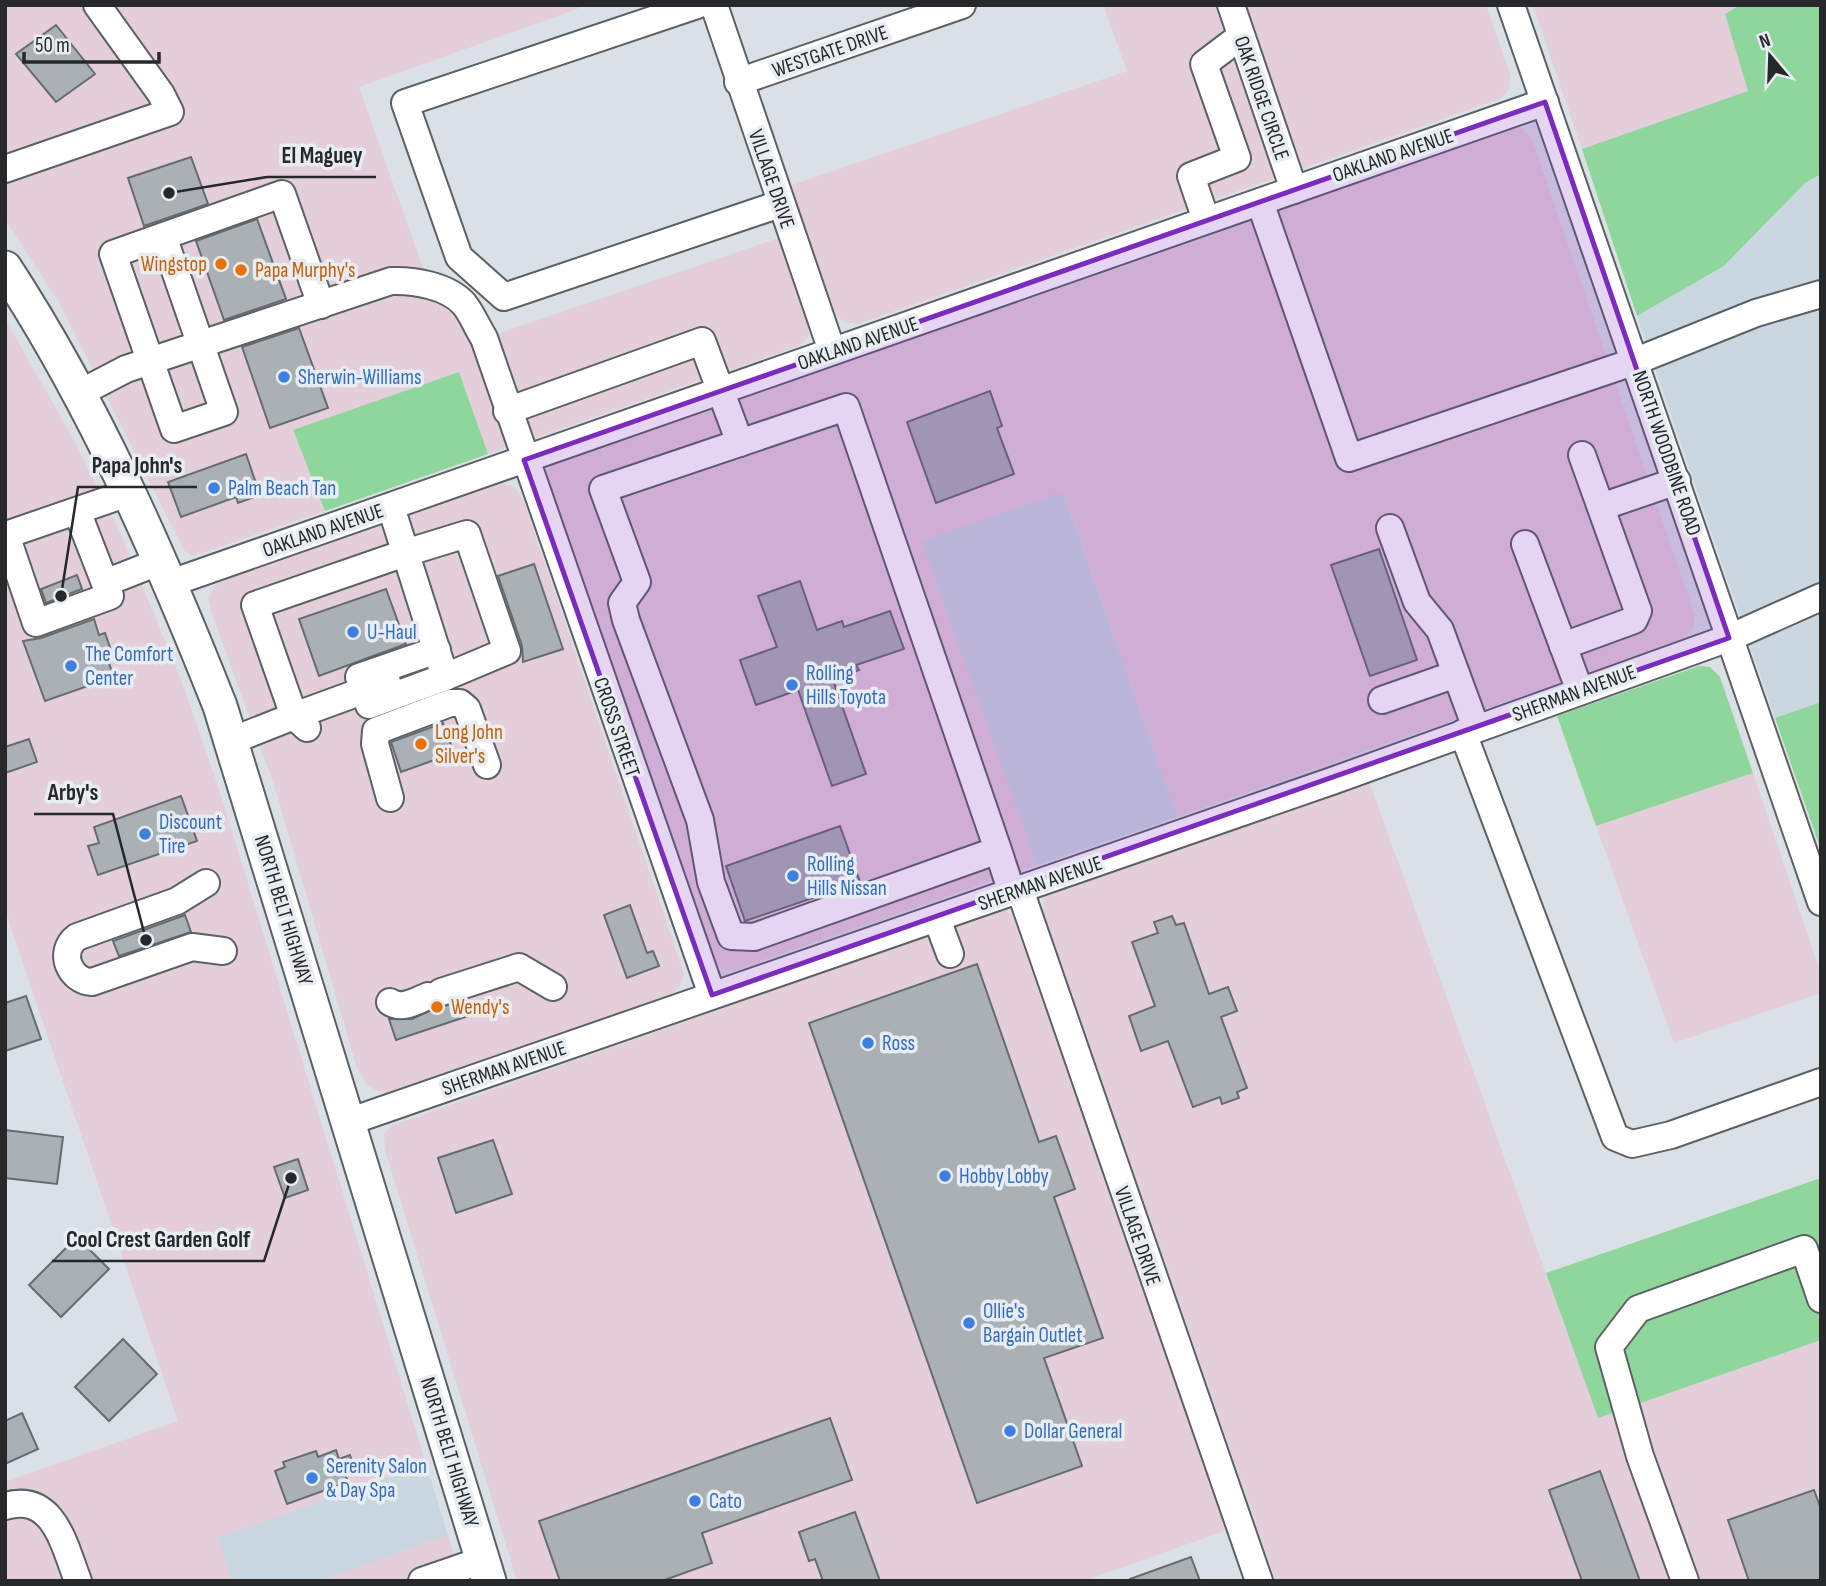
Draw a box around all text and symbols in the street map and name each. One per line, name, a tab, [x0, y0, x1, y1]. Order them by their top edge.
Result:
street label: WESTGATE DRIVE	[769, 20, 891, 83]
scale bar	[24, 21, 159, 65]
north arrow	[1735, 21, 1805, 91]
text: N	[1756, 29, 1773, 54]
text: 50 m	[35, 33, 70, 58]
street label: OAK RIDGE CIRCLE	[1229, 33, 1294, 163]
street label: OAKLAND AVENUE	[1329, 123, 1457, 188]
street label: VILLAGE DRIVE	[743, 126, 800, 232]
callout: El Maguey	[267, 133, 376, 177]
text: El Maguey	[281, 142, 363, 170]
place label: Wingstop	[141, 252, 207, 277]
marker: Wingstop	[213, 256, 229, 272]
place label: Papa Murphy's	[255, 258, 356, 283]
marker: Papa Murphy's	[233, 262, 249, 278]
street label: OAKLAND AVENUE	[794, 311, 922, 376]
place label: Sherwin-Williams	[298, 365, 421, 390]
street label: NORTH WOODBINE ROAD	[1627, 367, 1707, 539]
marker: Sherwin-Williams	[276, 369, 292, 385]
callout: Papa John's	[78, 443, 197, 487]
text: Papa John's	[92, 452, 182, 480]
place label: Palm Beach Tan	[228, 476, 336, 501]
marker: Palm Beach Tan	[206, 480, 222, 496]
street label: OAKLAND AVENUE	[259, 498, 387, 563]
place label: U-Haul	[367, 620, 417, 645]
marker: U-Haul	[345, 624, 361, 640]
place label: The Comfort Center	[85, 642, 173, 691]
marker: The Comfort Center	[63, 658, 79, 674]
street label: SHERMAN AVENUE	[1509, 660, 1639, 727]
place label: Rolling Hills Toyota	[806, 661, 886, 710]
street label: CROSS STREET	[588, 674, 645, 781]
marker: Rolling Hills Toyota	[784, 677, 800, 693]
place label: Long John Silver's	[435, 720, 503, 769]
marker: Long John Silver's	[413, 736, 429, 752]
callout: Arby's	[34, 770, 113, 814]
text: Arby's	[47, 779, 99, 807]
place label: Discount Tire	[159, 810, 222, 859]
marker: Discount Tire	[137, 826, 153, 842]
street label: NORTH BELT HIGHWAY	[249, 832, 318, 988]
street label: SHERMAN AVENUE	[975, 851, 1106, 916]
place label: Rolling Hills Nissan	[807, 852, 887, 901]
marker: Rolling Hills Nissan	[785, 868, 801, 884]
place label: Wendy's	[451, 995, 509, 1020]
marker: Wendy's	[429, 999, 445, 1015]
place label: Ross	[882, 1031, 915, 1056]
marker: Ross	[860, 1035, 876, 1051]
street label: SHERMAN AVENUE	[439, 1036, 570, 1101]
place label: Hobby Lobby	[959, 1164, 1049, 1189]
marker: Hobby Lobby	[937, 1168, 953, 1184]
street label: VILLAGE DRIVE	[1109, 1183, 1166, 1289]
callout: Cool Crest Garden Golf	[52, 1217, 264, 1261]
text: Cool Crest Garden Golf	[66, 1226, 251, 1254]
place label: Ollie's Bargain Outlet	[983, 1299, 1083, 1348]
marker: Ollie's Bargain Outlet	[961, 1315, 977, 1331]
street label: NORTH BELT HIGHWAY	[415, 1374, 484, 1530]
place label: Dollar General	[1024, 1419, 1122, 1444]
marker: Dollar General	[1002, 1423, 1018, 1439]
place label: Serenity Salon & Day Spa	[326, 1454, 427, 1503]
marker: Serenity Salon & Day Spa	[304, 1470, 320, 1486]
place label: Cato	[709, 1489, 742, 1514]
marker: Cato	[687, 1493, 703, 1509]

